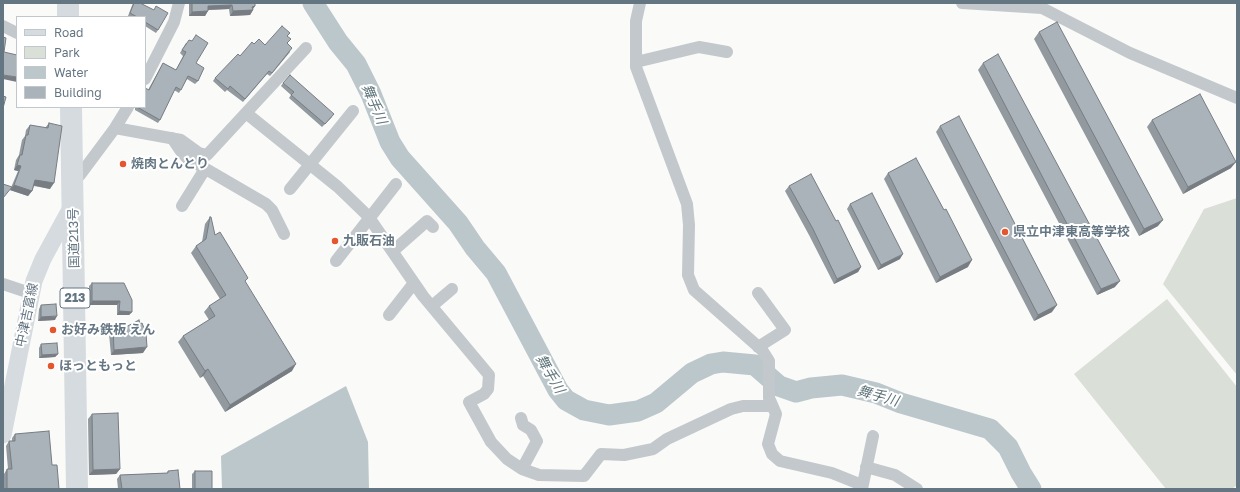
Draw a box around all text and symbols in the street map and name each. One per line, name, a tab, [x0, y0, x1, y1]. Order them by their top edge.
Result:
legend	[16, 16, 146, 108]
text: Road	[54, 25, 83, 40]
text: Park	[54, 45, 80, 60]
text: Water	[54, 65, 88, 80]
water label: 舞手川	[358, 81, 390, 127]
text: Building	[54, 85, 102, 100]
place label: 焼肉とんとり	[131, 156, 209, 172]
marker: 焼肉とんとり	[118, 159, 128, 169]
street label: 国道213号	[66, 208, 82, 268]
place label: 県立中津東高等学校	[1013, 224, 1130, 240]
marker: 県立中津東高等学校	[1000, 227, 1010, 237]
place label: 九販石油	[343, 233, 395, 249]
marker: 九販石油	[330, 236, 340, 246]
street label: 中津吉富線	[13, 282, 41, 348]
road number: 213	[60, 288, 90, 308]
place label: お好み鉄板 えん	[61, 322, 155, 338]
marker: お好み鉄板 えん	[48, 325, 58, 335]
water label: 舞手川	[532, 352, 568, 396]
place label: ほっともっと	[59, 358, 137, 374]
marker: ほっともっと	[46, 361, 56, 371]
water label: 舞手川	[855, 382, 901, 410]

